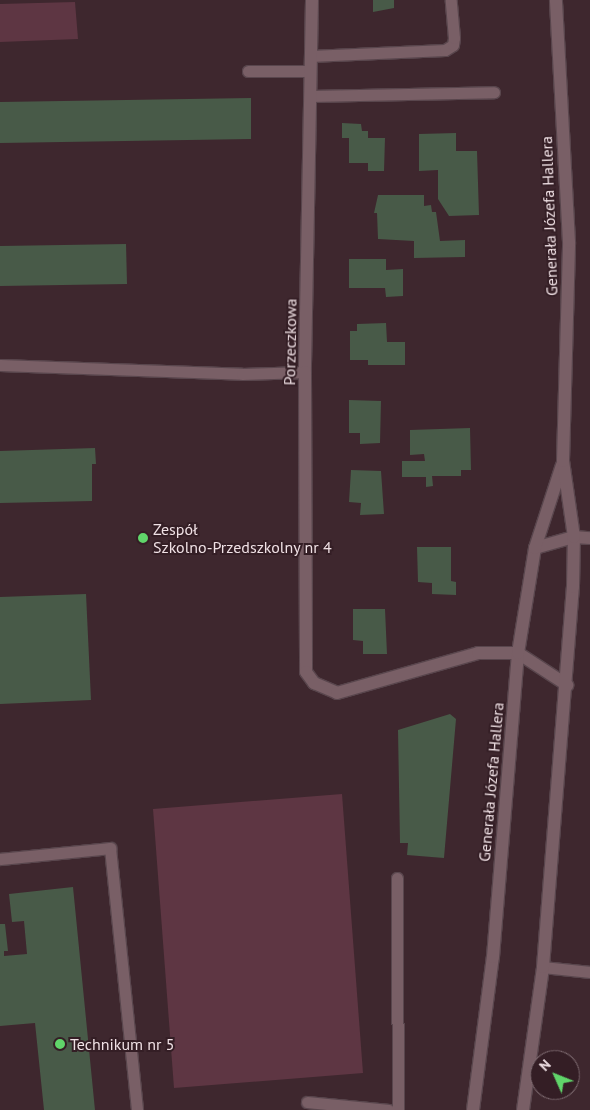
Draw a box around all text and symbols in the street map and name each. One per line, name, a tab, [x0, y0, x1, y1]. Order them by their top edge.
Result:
street label: Generała Józefa Hallera	[537, 136, 561, 296]
street label: Porzeczkowa	[280, 298, 300, 386]
place label: Zespół Szkolno-Przedszkolny nr 4	[153, 519, 332, 557]
marker: Zespół Szkolno-Przedszkolny nr 4	[137, 532, 149, 544]
street label: Generała Józefa Hallera	[474, 702, 508, 862]
place label: Technikum nr 5	[70, 1034, 175, 1054]
marker: Technikum nr 5	[54, 1038, 66, 1050]
north arrow	[530, 1050, 580, 1100]
text: N	[535, 1056, 555, 1075]

